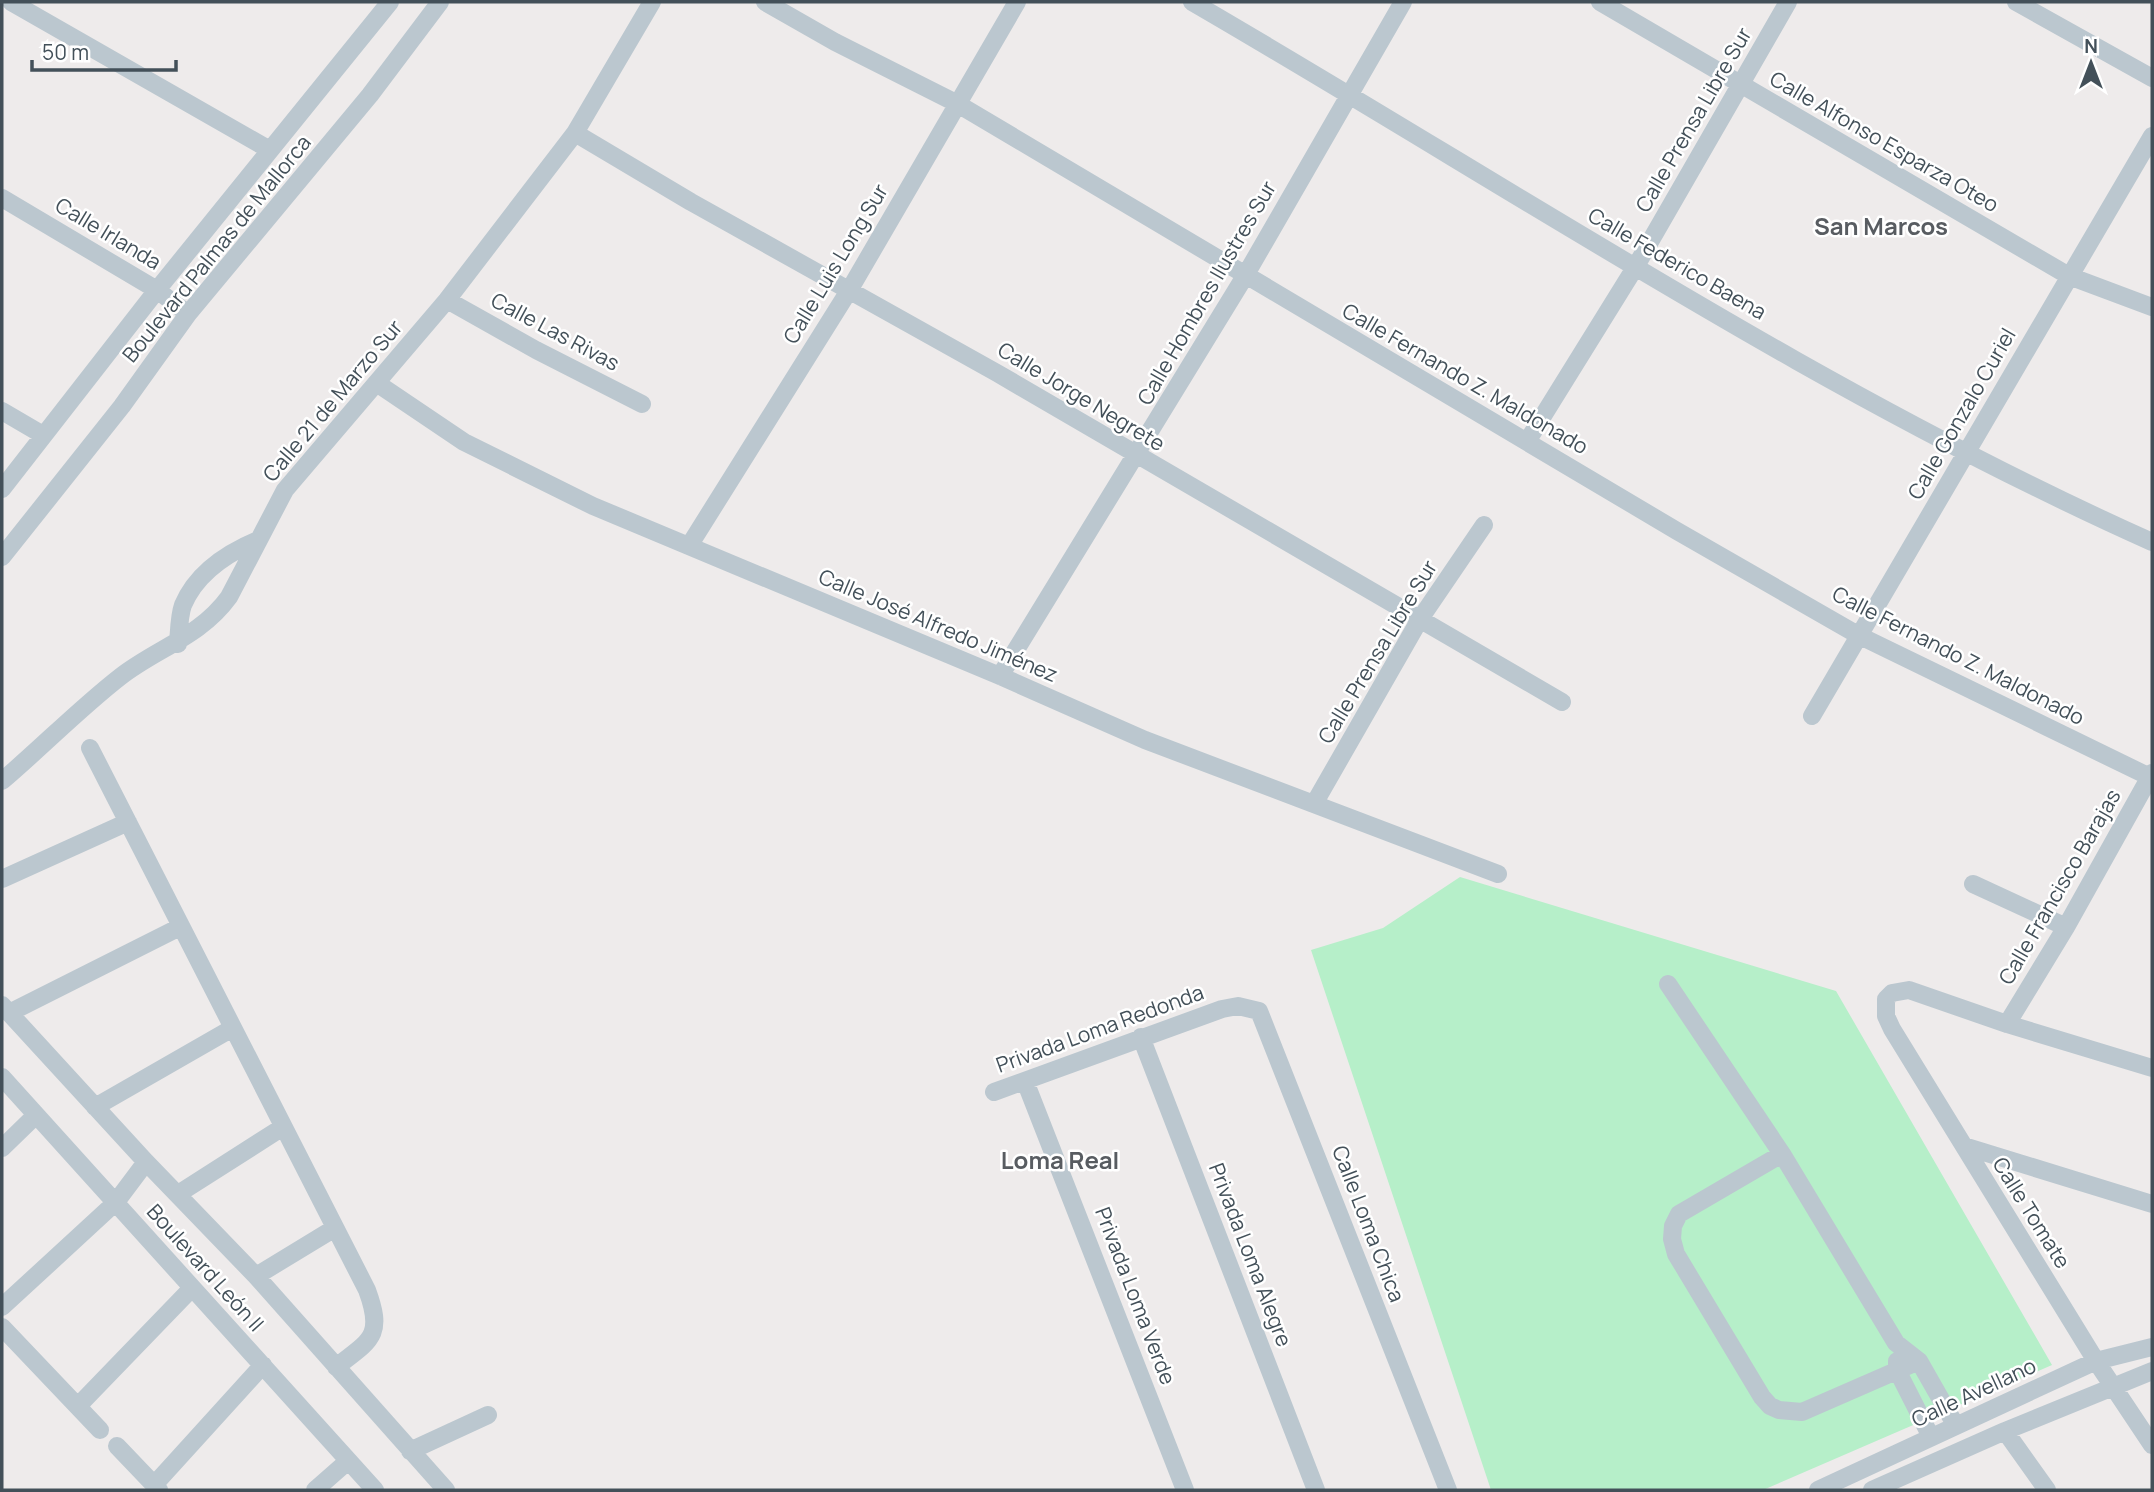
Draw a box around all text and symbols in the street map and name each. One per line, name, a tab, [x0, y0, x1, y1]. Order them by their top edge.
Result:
street label: Calle Prensa Libre Sur	[1629, 22, 1758, 217]
scale bar	[32, 28, 175, 72]
north arrow	[2056, 28, 2126, 98]
text: N	[2084, 33, 2098, 59]
text: 50 m	[42, 38, 89, 66]
street label: Calle Alfonso Esparza Oteo	[1765, 64, 2004, 218]
street label: Boulevard Palmas de Mallorca	[116, 129, 317, 368]
street label: Calle Hombres Ilustres Sur	[1130, 175, 1282, 410]
street label: Calle Luis Long Sur	[776, 178, 894, 349]
street label: Calle Irlanda	[51, 191, 167, 276]
street label: Calle Federico Baena	[1583, 201, 1772, 326]
district label: San Marcos	[1814, 209, 1948, 242]
street label: Calle Las Rivas	[486, 286, 624, 377]
street label: Calle Fernando Z. Maldonado	[1338, 296, 1593, 460]
street label: Calle 21 de Marzo Sur	[256, 313, 408, 487]
street label: Calle Gonzalo Curiel	[1901, 323, 2022, 504]
street label: Calle Jorge Negrete	[993, 335, 1170, 457]
street label: Calle Prensa Libre Sur	[1311, 554, 1443, 748]
street label: Calle José Alfredo Jiménez	[815, 562, 1062, 688]
street label: Calle Fernando Z. Maldonado	[1828, 579, 2089, 731]
street label: Calle Francisco Barajas	[1992, 784, 2127, 989]
street label: Privada Loma Redonda	[992, 977, 1207, 1079]
street label: Calle Loma Chica	[1326, 1141, 1412, 1306]
district label: Loma Real	[1001, 1143, 1119, 1176]
street label: Calle Tomate	[1987, 1152, 2077, 1273]
street label: Privada Loma Alegre	[1203, 1159, 1299, 1350]
street label: Boulevard León II	[141, 1198, 270, 1337]
street label: Privada Loma Verde	[1089, 1203, 1183, 1388]
street label: Calle Avellano	[1907, 1351, 2040, 1433]

